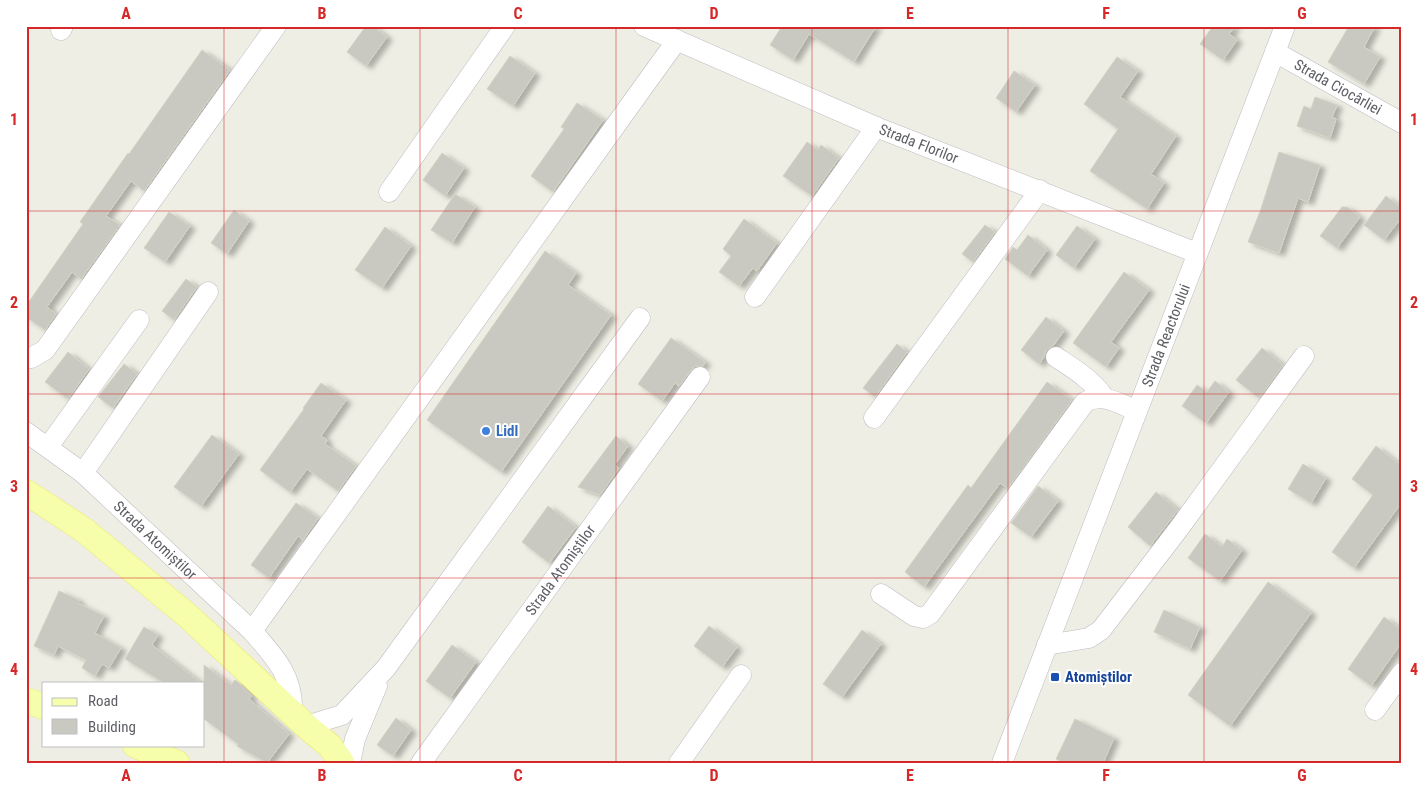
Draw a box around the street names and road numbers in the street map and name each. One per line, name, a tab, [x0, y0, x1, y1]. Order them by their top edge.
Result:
street label: Strada Ciocârliei	[1291, 56, 1385, 119]
street label: Strada Florilor	[877, 120, 961, 168]
street label: Strada Reactorului	[1138, 281, 1194, 389]
street label: Strada Atomiștilor	[110, 497, 201, 584]
street label: Strada Atomiștilor	[522, 521, 599, 619]

